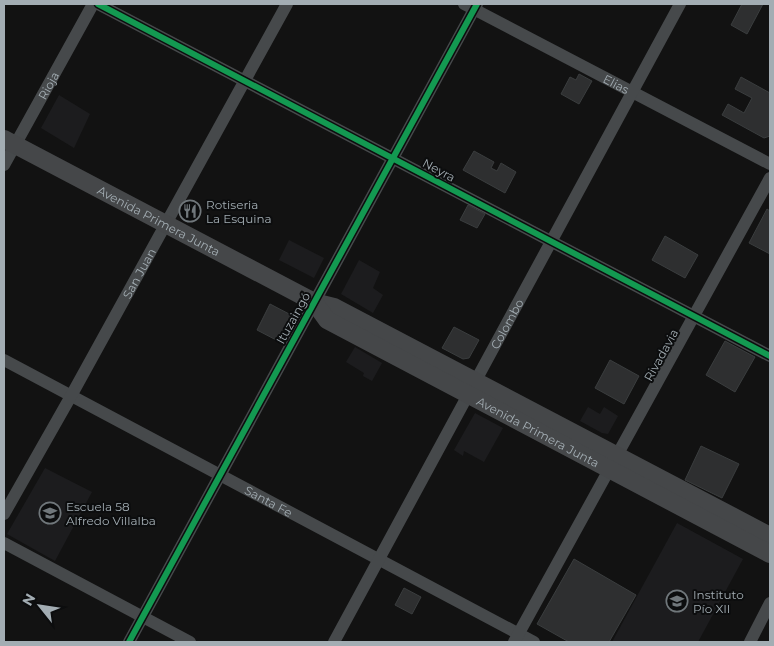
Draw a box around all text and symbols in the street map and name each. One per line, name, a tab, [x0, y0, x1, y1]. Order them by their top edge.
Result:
street label: Rioja	[34, 69, 62, 102]
street label: Elias	[601, 71, 632, 97]
street label: Neyra	[420, 155, 458, 185]
street label: Avenida Primera Junta	[95, 182, 223, 259]
place label: Rotiseria La Esquina	[206, 197, 272, 226]
restaurant icon: Rotiseria La Esquina	[178, 199, 202, 223]
street label: San Juan	[119, 245, 159, 301]
street label: Ituzaingó	[273, 289, 313, 347]
street label: Colombo	[487, 296, 526, 352]
street label: Rivadavia	[641, 326, 681, 384]
street label: Avenida Primera Junta	[474, 393, 602, 470]
street label: Santa Fe	[242, 482, 295, 520]
place label: Escuela 58 Alfredo Villalba	[66, 499, 156, 528]
school or university icon: Escuela 58 Alfredo Villalba	[38, 501, 62, 525]
north arrow	[15, 581, 65, 631]
place label: Instituto Pío XII	[693, 587, 744, 616]
school or university icon: Instituto Pío XII	[665, 589, 689, 613]
text: N	[18, 590, 39, 609]

